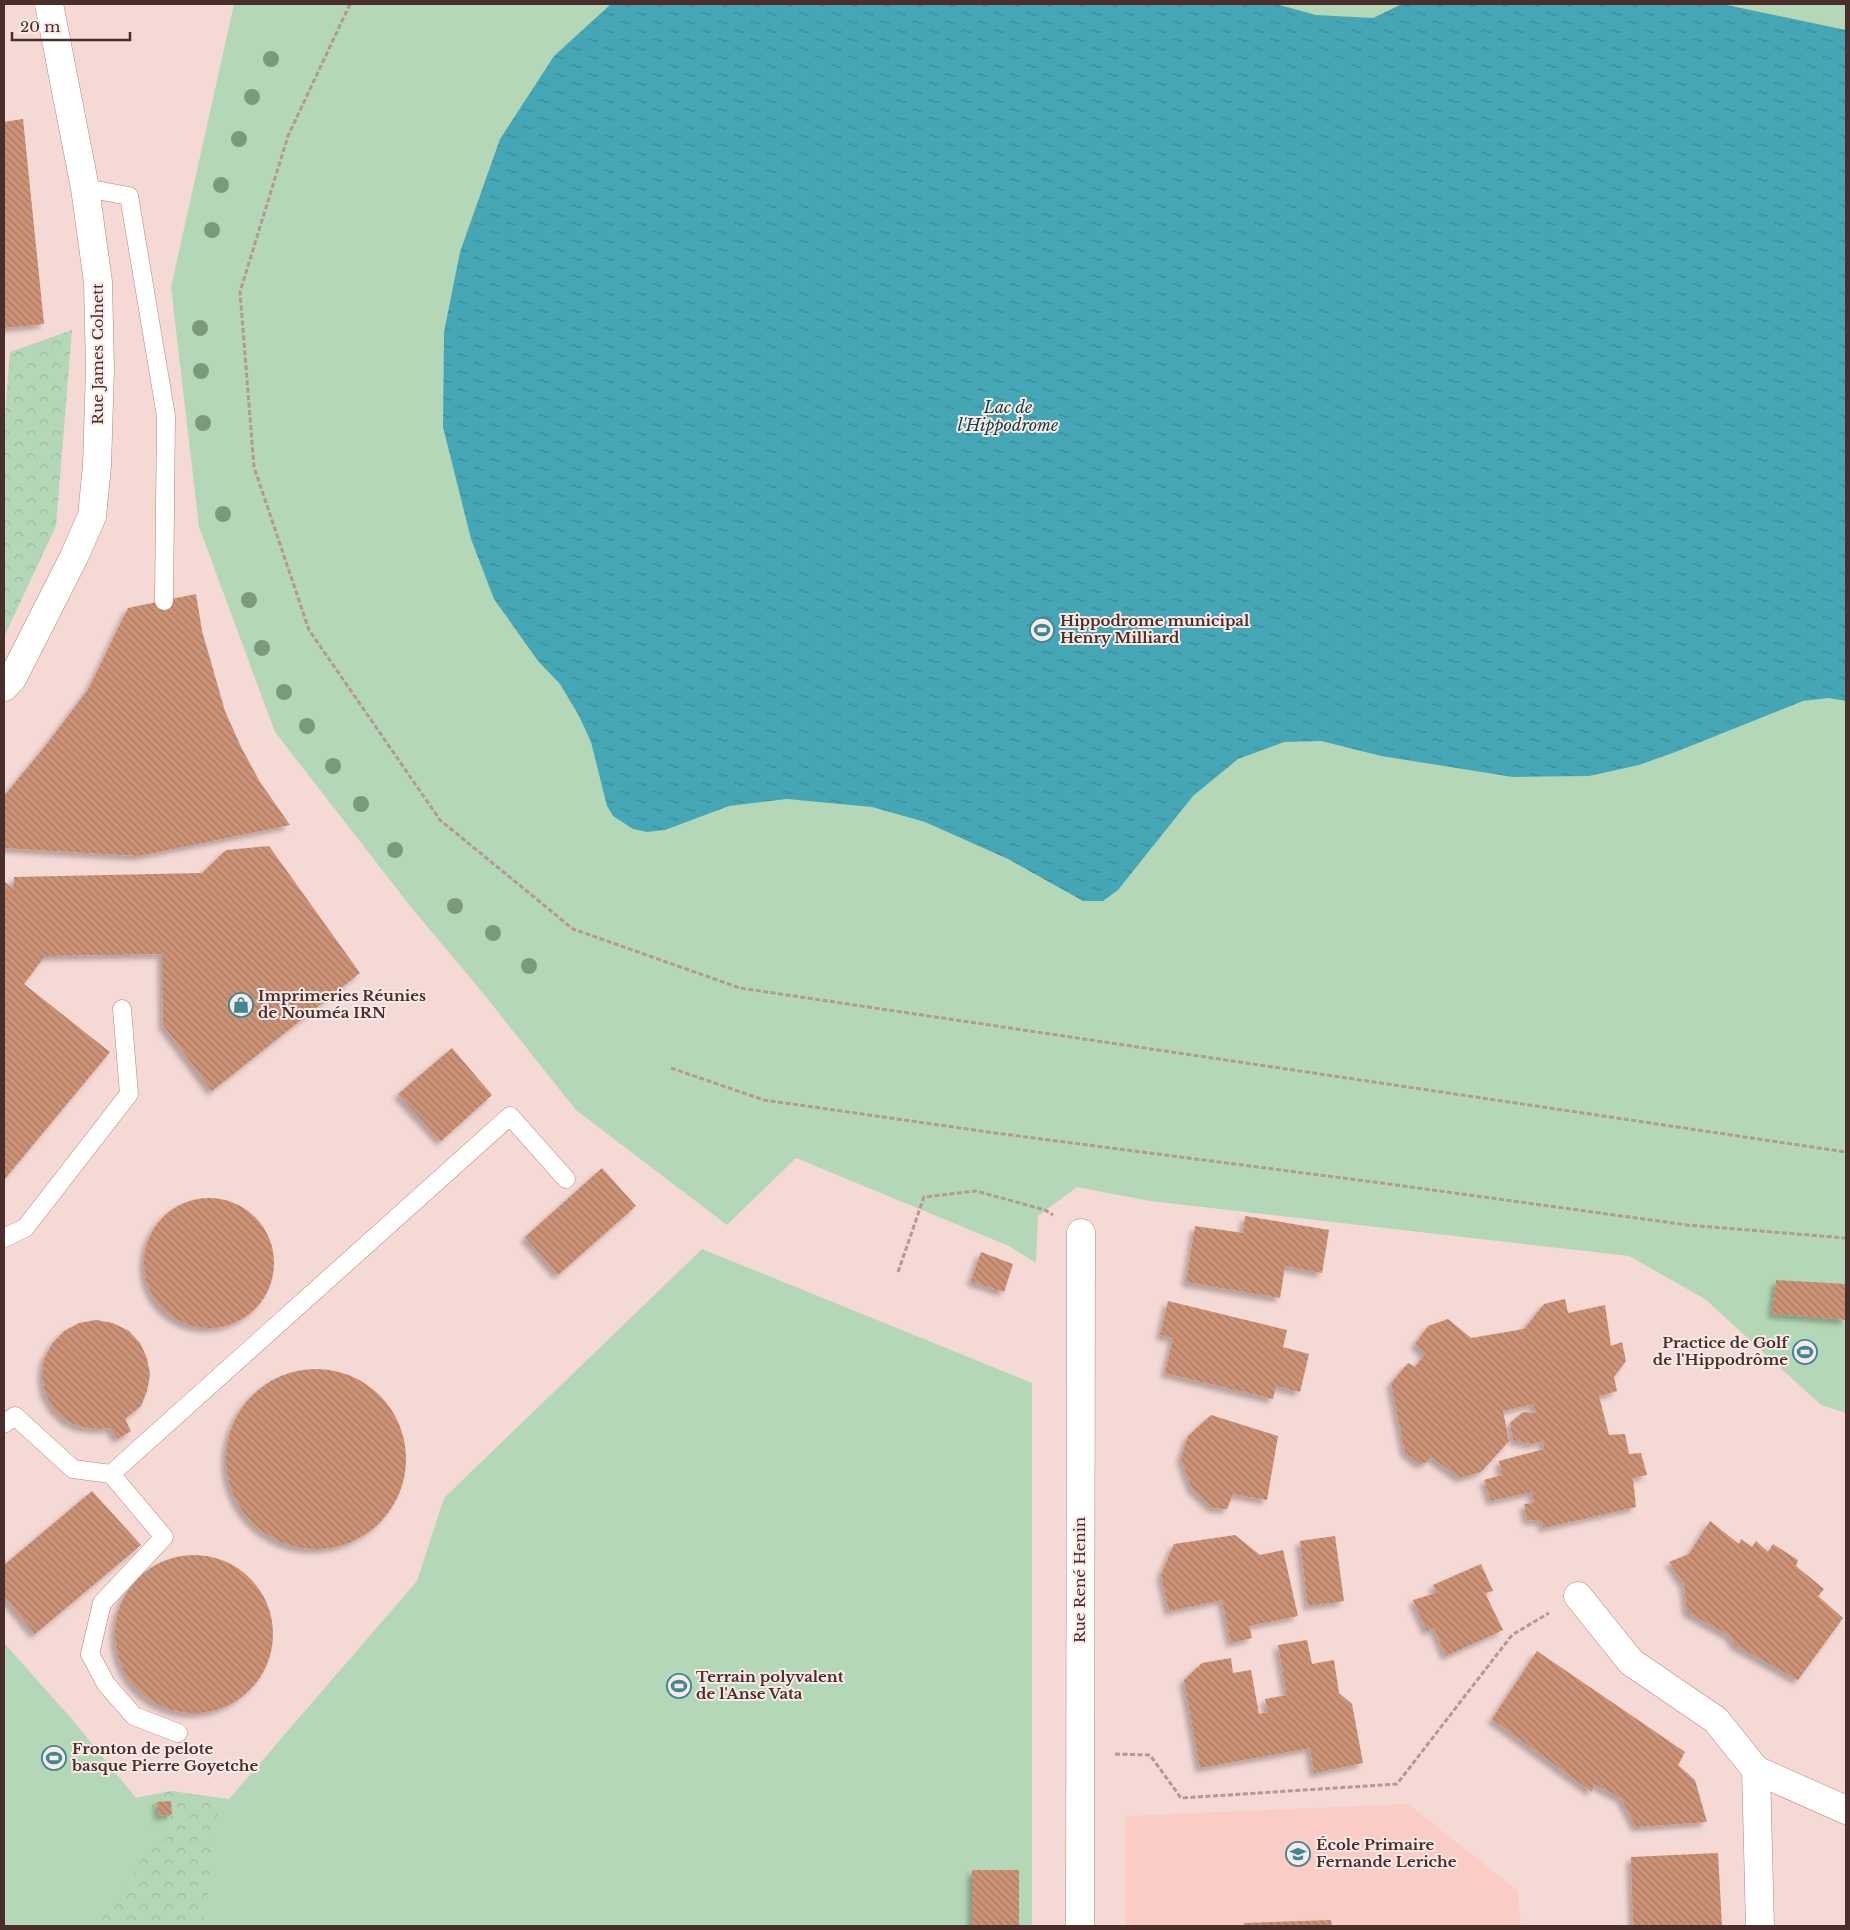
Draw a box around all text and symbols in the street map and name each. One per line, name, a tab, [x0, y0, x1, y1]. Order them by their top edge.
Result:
scale bar	[12, 10, 130, 42]
text: 20 m	[20, 17, 60, 36]
street label: Rue James Colnett	[88, 283, 107, 425]
water label: Lac de l'Hippodrome	[958, 397, 1059, 435]
place label: Hippodrome municipal Henry Milliard	[1060, 611, 1250, 647]
sports icon: Hippodrome municipal Henry Milliard	[1029, 617, 1055, 643]
place label: Imprimeries Réunies de Nouméa IRN	[258, 986, 426, 1022]
shop icon: Imprimeries Réunies de Nouméa IRN	[228, 992, 254, 1018]
place label: Practice de Golf de l'Hippodrôme	[1653, 1333, 1790, 1369]
sports icon: Practice de Golf de l'Hippodrôme	[1792, 1339, 1818, 1365]
street label: Rue René Henin	[1070, 1517, 1089, 1643]
place label: Terrain polyvalent de l'Anse Vata	[696, 1667, 844, 1703]
sports icon: Terrain polyvalent de l'Anse Vata	[666, 1673, 692, 1699]
place label: Fronton de pelote basque Pierre Goyetche	[71, 1739, 259, 1775]
sports icon: Fronton de pelote basque Pierre Goyetche	[41, 1745, 67, 1771]
place label: École Primaire Fernande Leriche	[1316, 1835, 1457, 1871]
school or university icon: École Primaire Fernande Leriche	[1285, 1841, 1311, 1867]

